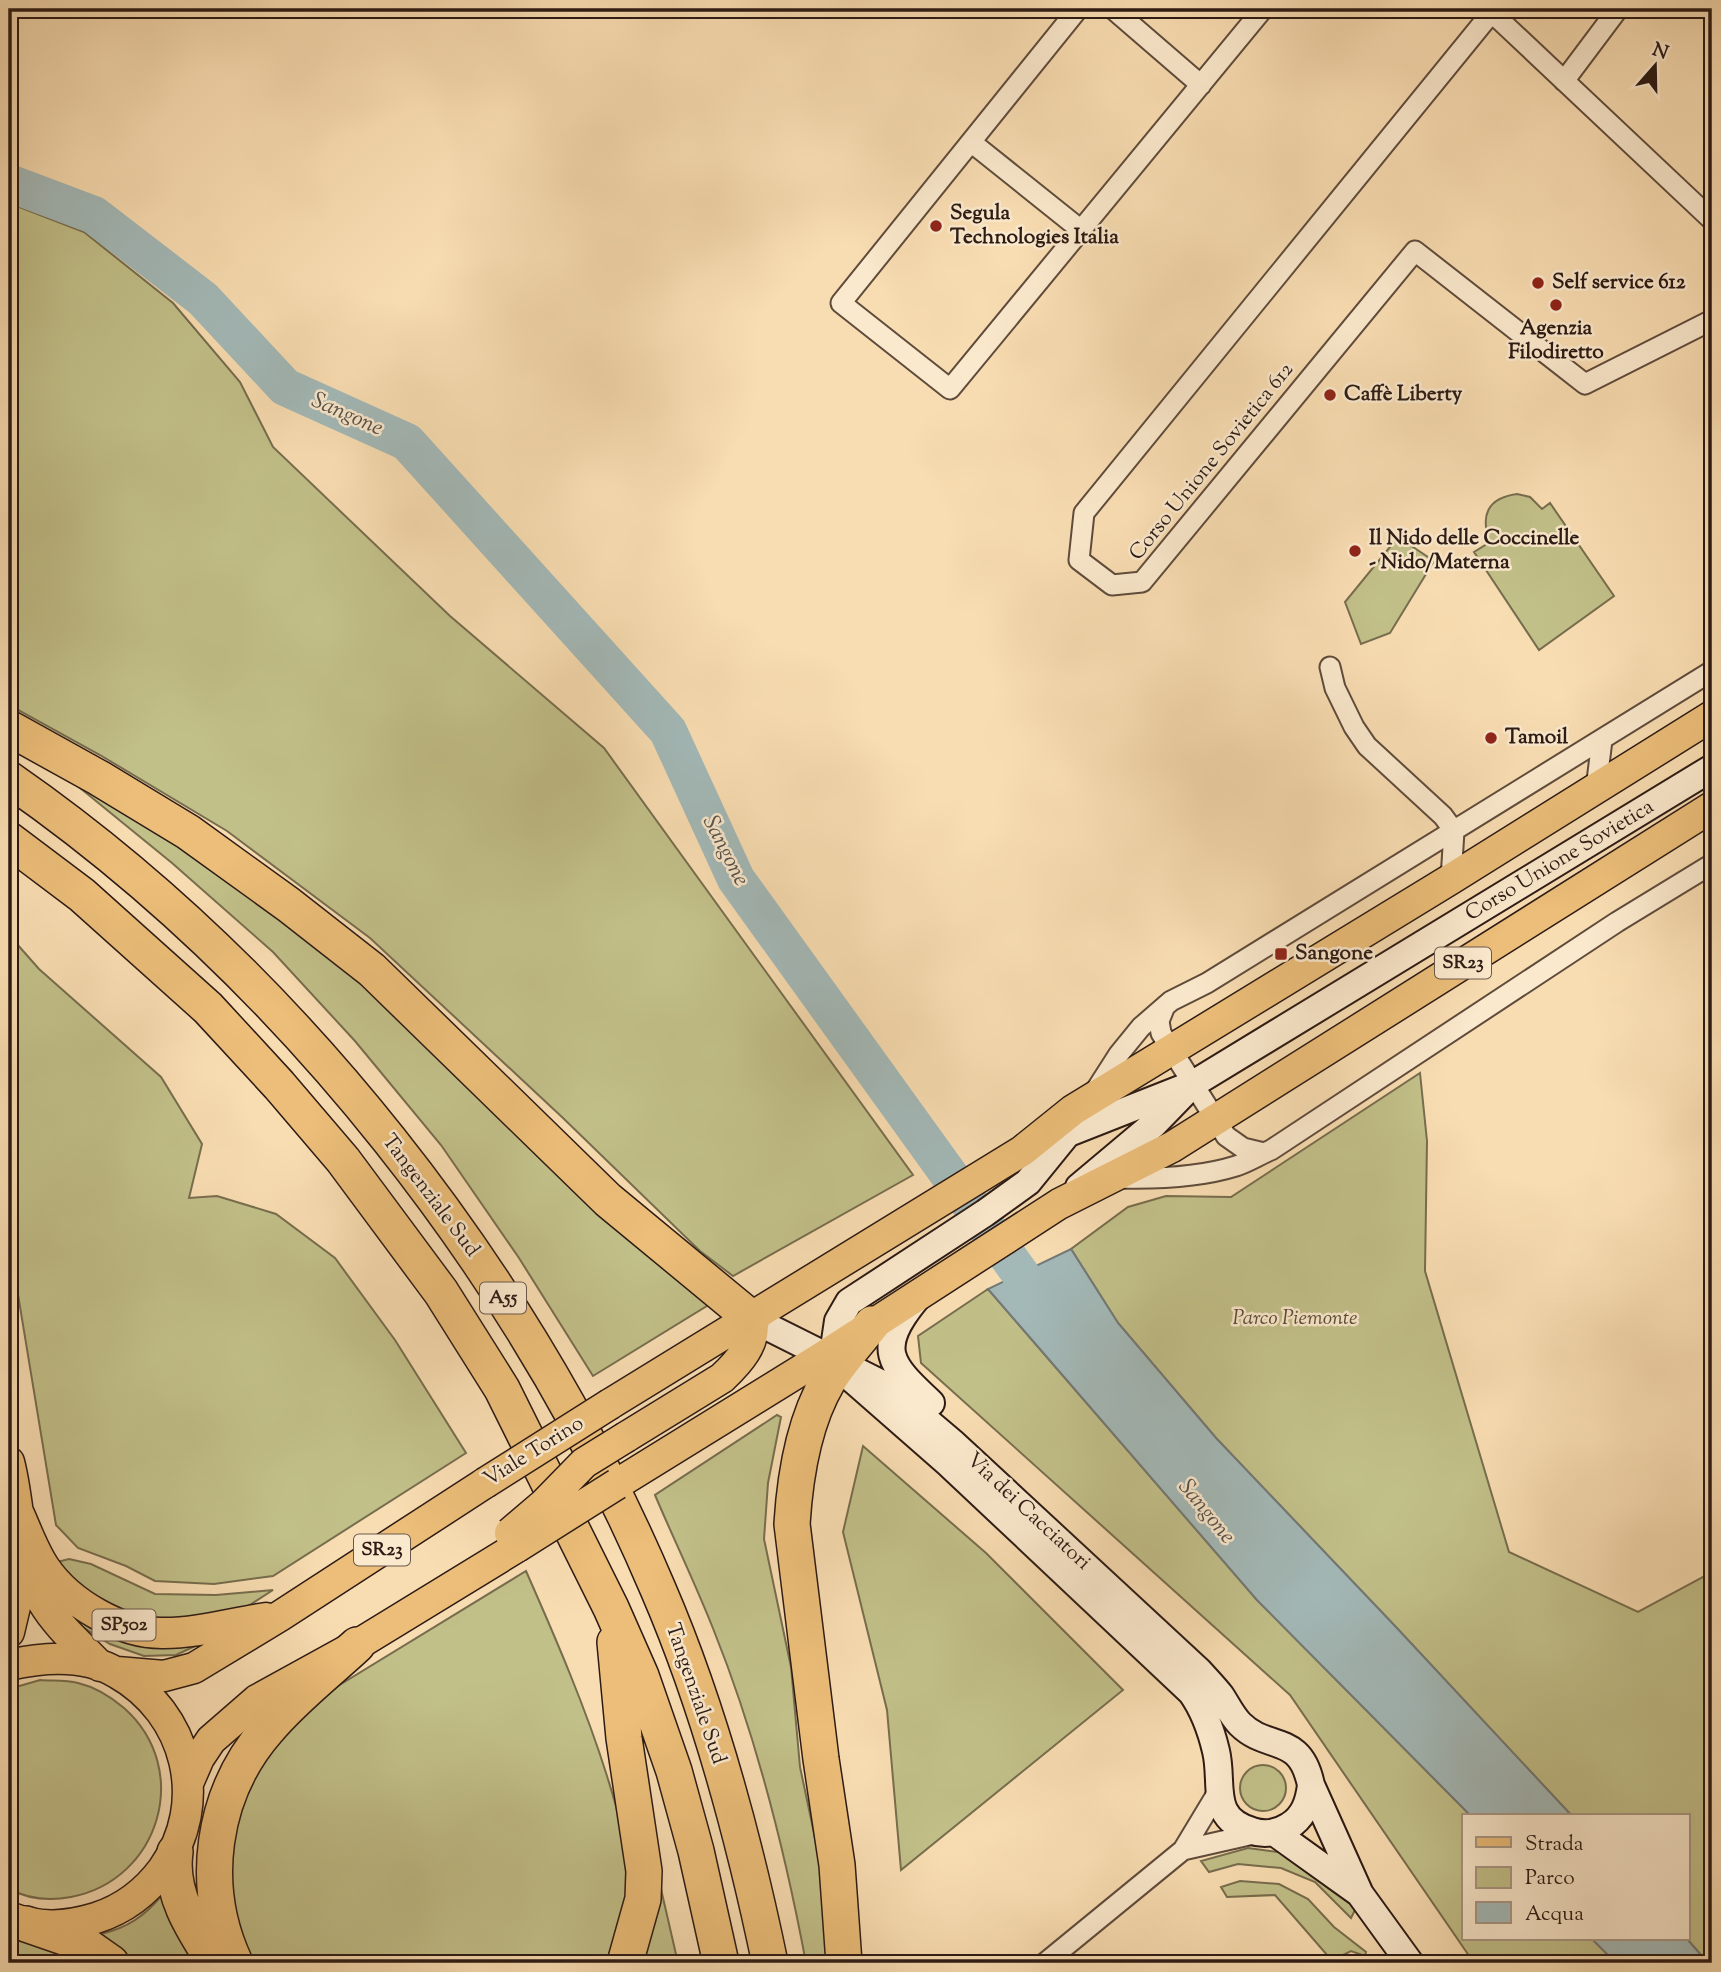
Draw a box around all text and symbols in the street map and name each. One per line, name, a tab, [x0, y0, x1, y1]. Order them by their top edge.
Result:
north arrow	[1620, 32, 1690, 102]
text: N	[1648, 37, 1672, 68]
place label: Segula Technologies Italia	[950, 199, 1119, 253]
marker: Segula Technologies Italia	[928, 218, 944, 234]
place label: Self service 612	[1552, 268, 1686, 298]
marker: Self service 612	[1530, 275, 1546, 291]
marker: Agenzia Filodiretto	[1548, 297, 1564, 313]
place label: Agenzia Filodiretto	[1508, 314, 1604, 368]
street label: Corso Unione Sovietica 612	[1123, 356, 1301, 567]
place label: Caffè Liberty	[1344, 380, 1463, 410]
water label: Sangone	[306, 385, 388, 445]
marker: Caffè Liberty	[1322, 387, 1338, 403]
place label: Il Nido delle Coccinelle - Nido/Materna	[1369, 524, 1580, 578]
marker: Il Nido delle Coccinelle - Nido/Materna	[1347, 543, 1363, 559]
place label: Tamoil	[1505, 723, 1568, 753]
marker: Tamoil	[1483, 730, 1499, 746]
street label: Corso Unione Sovietica	[1460, 793, 1660, 929]
water label: Sangone	[693, 810, 757, 892]
place label: Sangone	[1295, 939, 1373, 969]
marker: Sangone	[1273, 946, 1289, 962]
road number: SR23	[1435, 948, 1491, 979]
street label: Tangenziale Sud	[374, 1128, 486, 1264]
road number: A55	[480, 1282, 526, 1314]
park label: Parco Piemonte	[1232, 1304, 1358, 1334]
street label: Viale Torino	[478, 1409, 590, 1495]
street label: Via dei Cacciatori	[959, 1446, 1097, 1578]
water label: Sangone	[1169, 1472, 1243, 1552]
road number: SR23	[354, 1534, 410, 1566]
road number: SP502	[92, 1610, 156, 1640]
street label: Tangenziale Sud	[657, 1620, 733, 1769]
legend	[1462, 1814, 1690, 1940]
text: Strada	[1525, 1830, 1584, 1860]
text: Parco	[1525, 1864, 1575, 1894]
text: Acqua	[1525, 1900, 1584, 1930]

